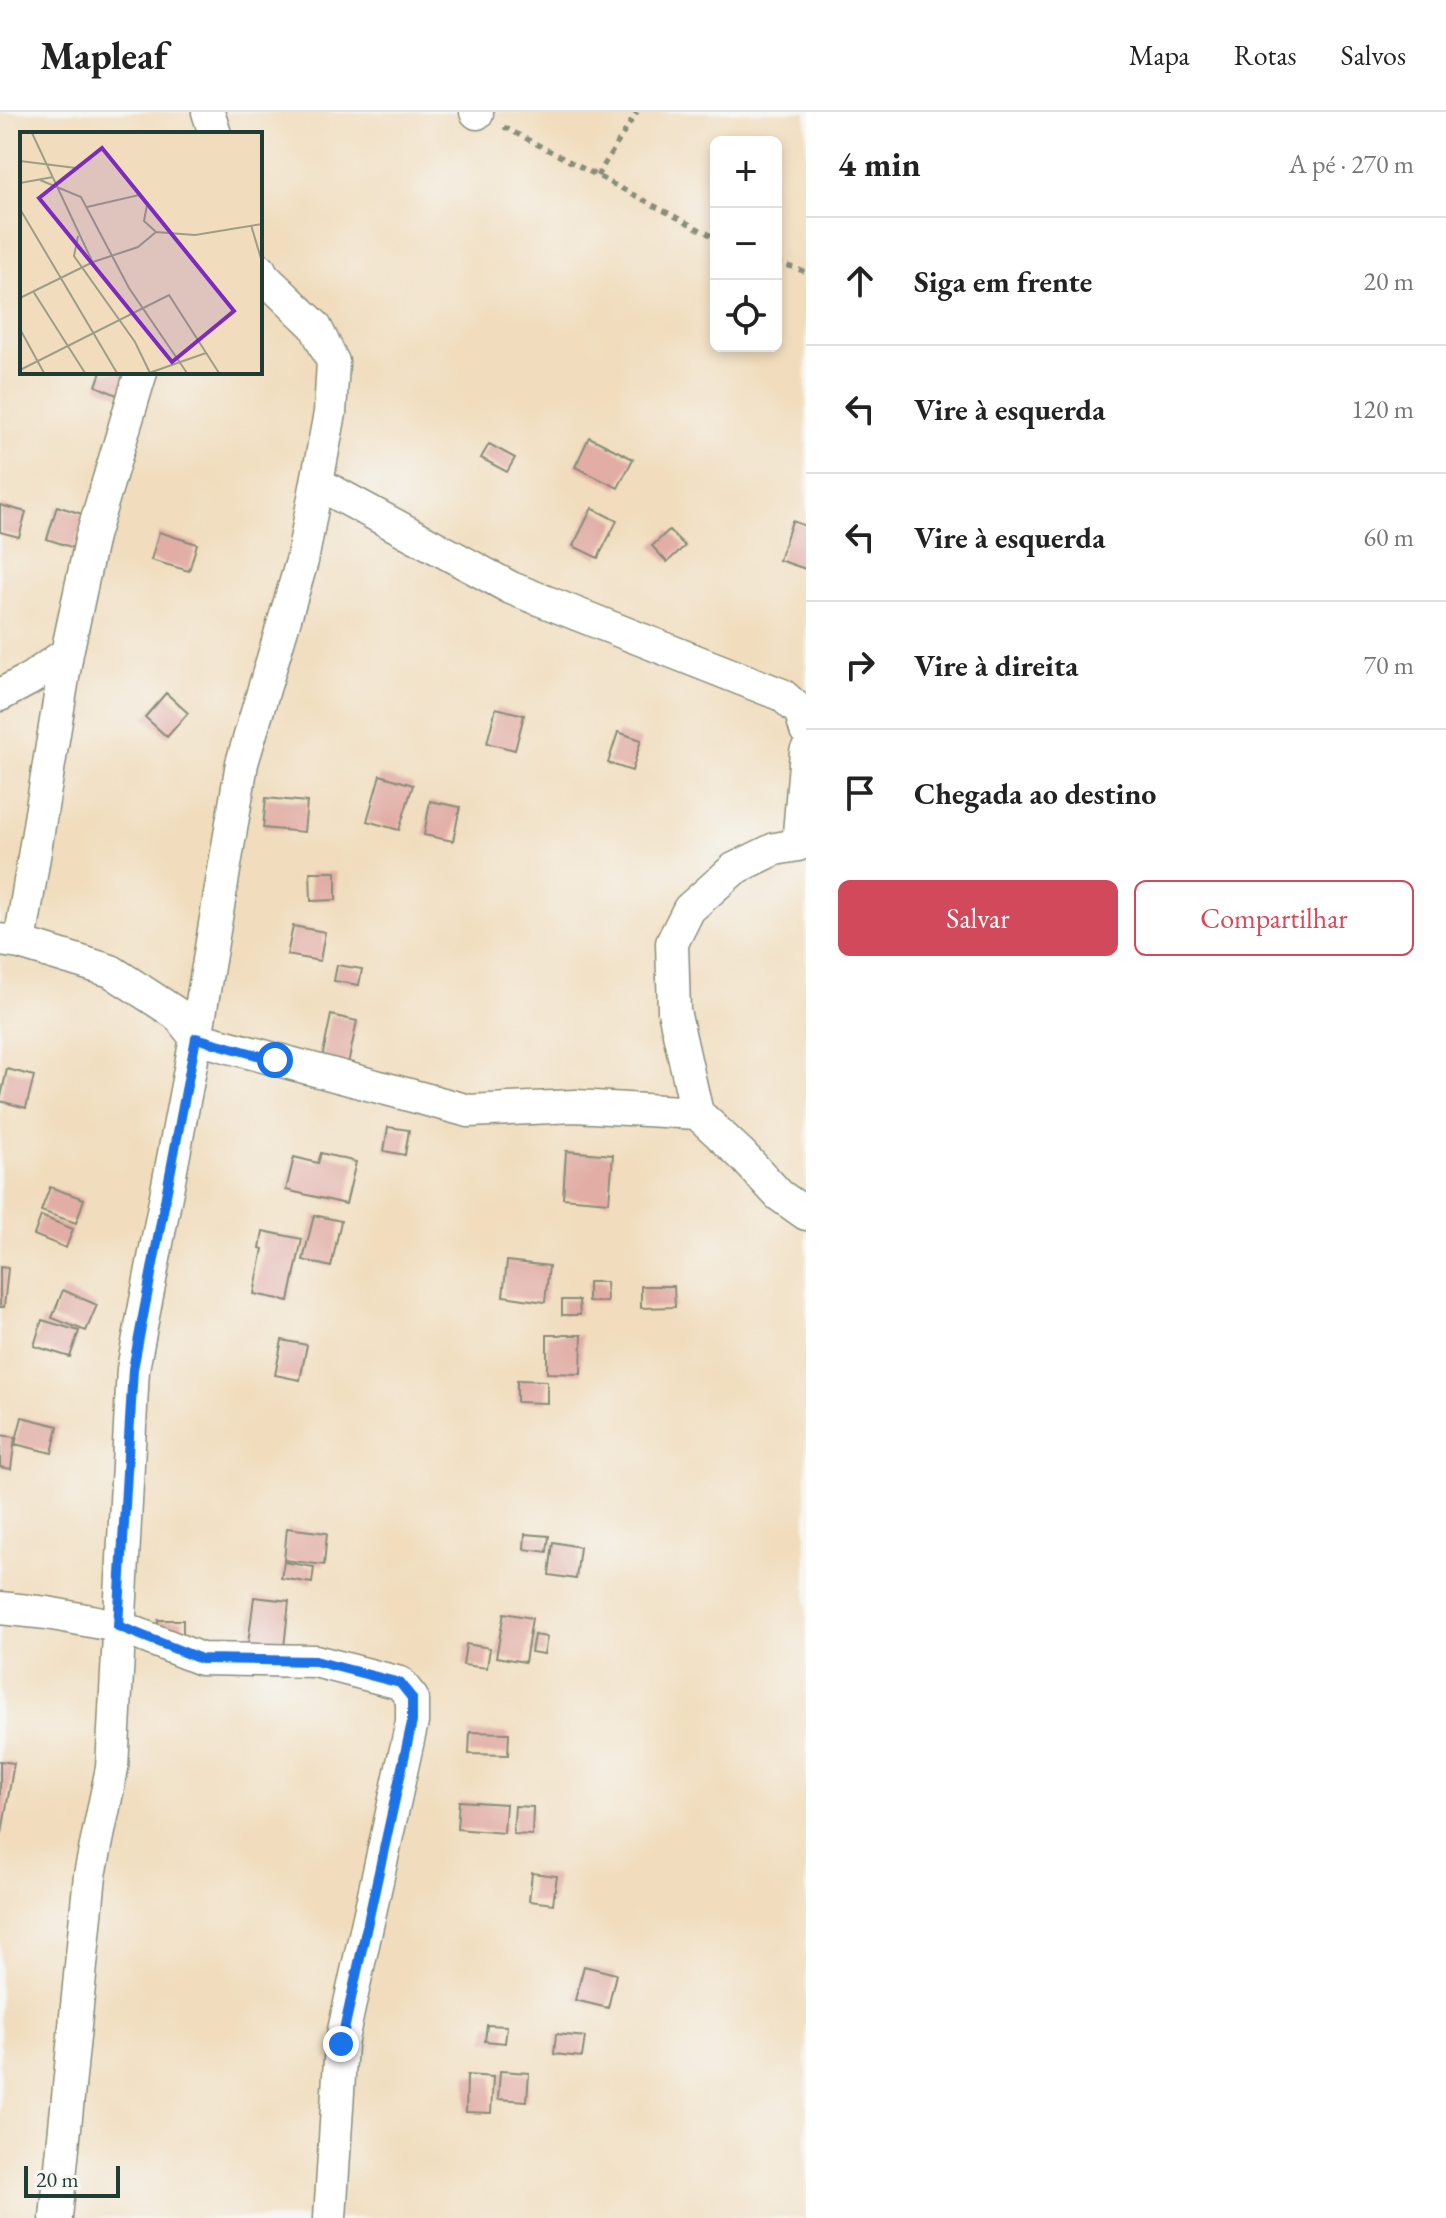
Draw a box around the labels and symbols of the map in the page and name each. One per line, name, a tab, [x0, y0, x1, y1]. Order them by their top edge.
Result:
inset map	[20, 132, 262, 374]
route start	[257, 1042, 293, 1078]
route end	[323, 2026, 359, 2062]
scale bar	[24, 2162, 120, 2198]

